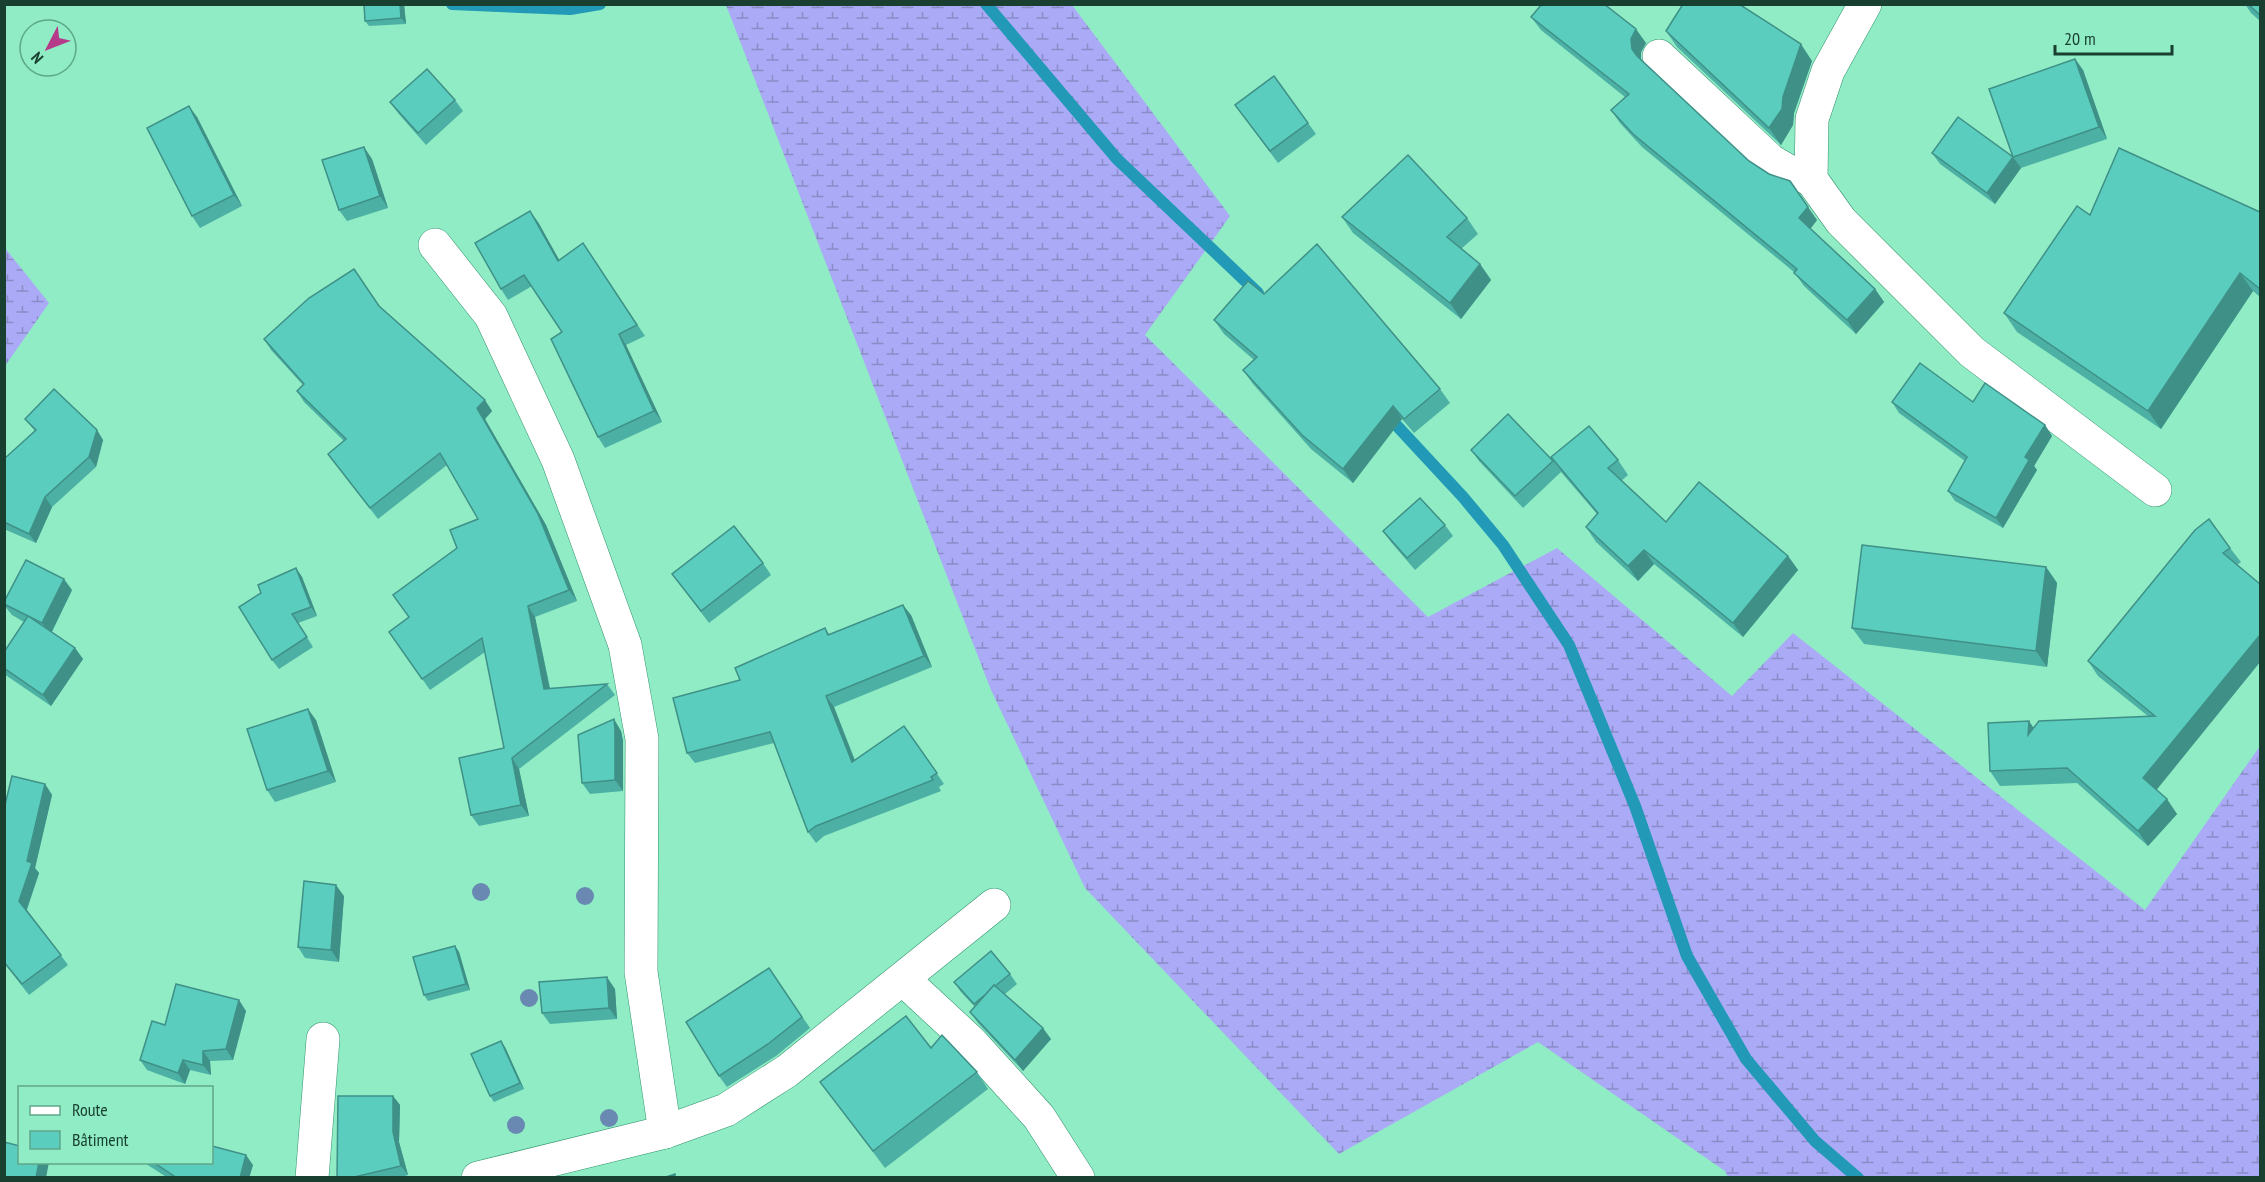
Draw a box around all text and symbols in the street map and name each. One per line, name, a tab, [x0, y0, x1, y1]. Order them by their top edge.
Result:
north arrow	[18, 18, 78, 78]
scale bar	[2055, 18, 2172, 56]
text: 20 m	[2064, 27, 2096, 50]
text: N	[27, 48, 47, 68]
legend	[18, 1086, 213, 1164]
text: Route	[72, 1098, 108, 1121]
text: Bâtiment	[72, 1128, 129, 1151]

